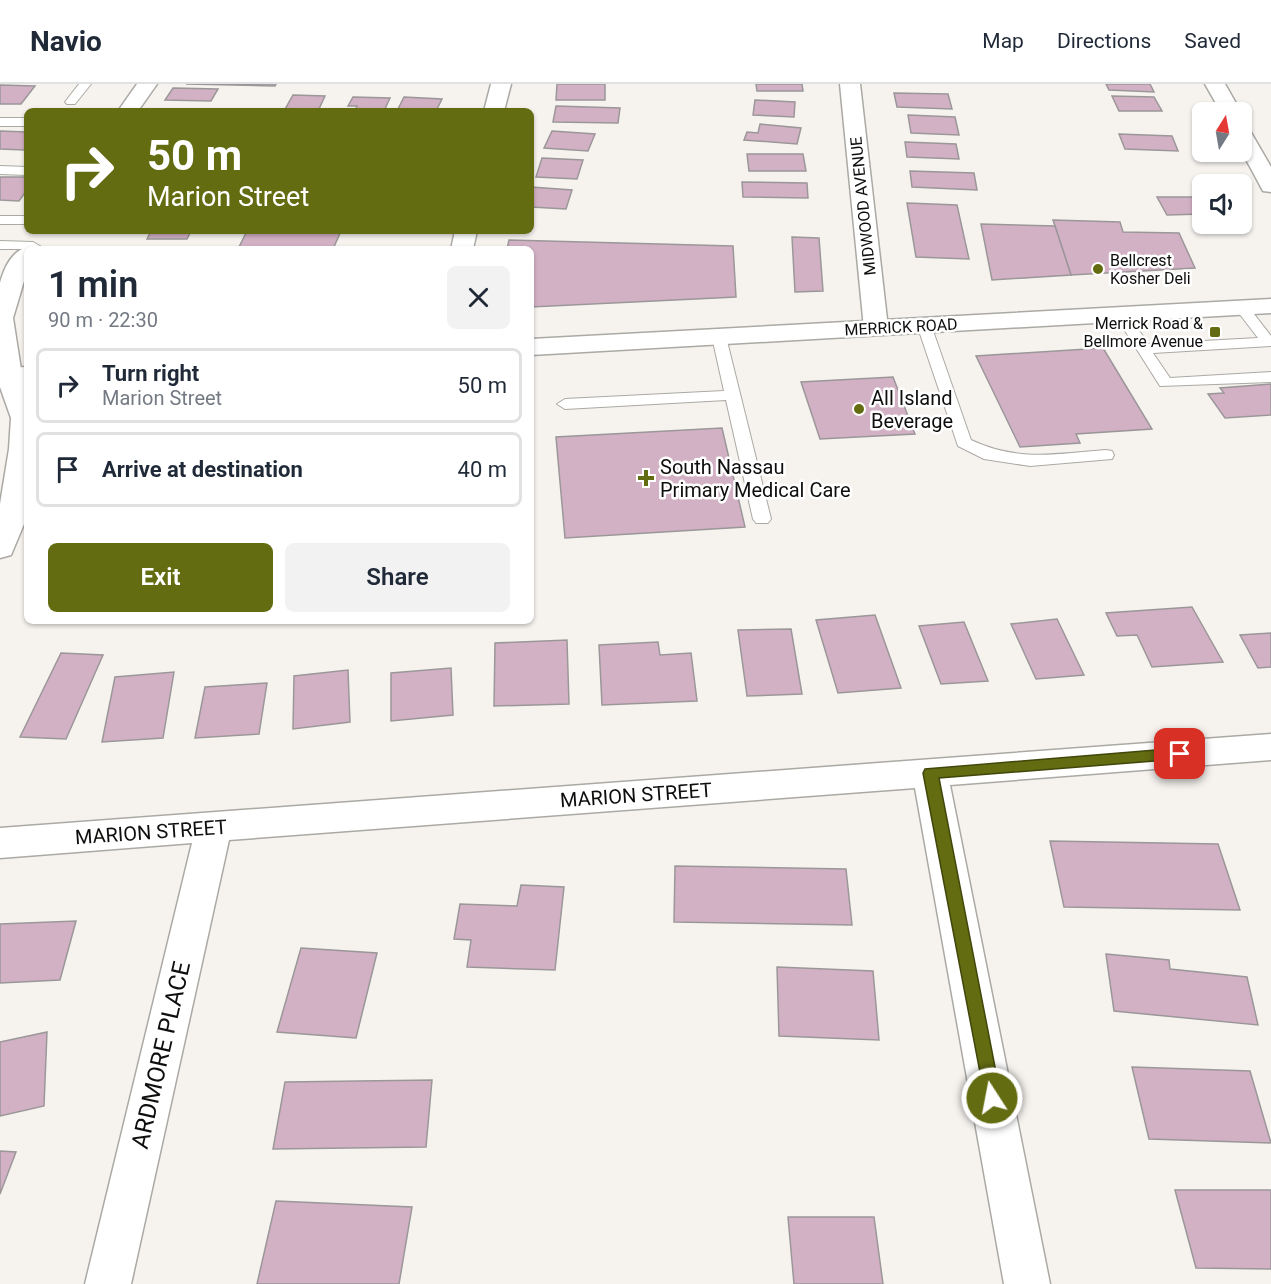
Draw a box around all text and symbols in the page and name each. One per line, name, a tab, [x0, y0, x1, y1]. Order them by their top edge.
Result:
text: Navio	[30, 25, 102, 58]
text: Map	[982, 29, 1024, 53]
text: Directions	[1057, 29, 1151, 53]
text: Saved	[1184, 29, 1241, 53]
north arrow	[1192, 102, 1252, 162]
map controls	[1192, 102, 1252, 234]
text: 50 m	[147, 131, 242, 180]
icon: right	[48, 132, 126, 210]
street label: MIDWOOD AVENUE	[846, 136, 880, 276]
button: sound	[1192, 174, 1252, 234]
text: Marion Street	[147, 181, 309, 213]
place label: Bellcrest Kosher Deli	[1110, 251, 1191, 288]
marker: Bellcrest Kosher Deli	[1091, 262, 1105, 276]
text: 1 min	[48, 264, 138, 306]
button: close	[447, 266, 510, 329]
text: 90 m · 22:30	[48, 308, 158, 332]
place label: Merrick Road & Bellmore Avenue	[1084, 314, 1203, 351]
street label: MERRICK ROAD	[844, 315, 958, 339]
marker: Merrick Road & Bellmore Avenue	[1208, 325, 1222, 339]
text: Turn right	[102, 361, 199, 386]
icon: right	[51, 369, 84, 402]
text: 50 m	[458, 373, 507, 398]
text: Marion Street	[102, 386, 222, 410]
place label: All Island Beverage	[871, 386, 953, 433]
marker: All Island Beverage	[852, 402, 866, 416]
icon: arrive	[51, 453, 84, 486]
place label: South Nassau Primary Medical Care	[660, 455, 851, 502]
text: Arrive at destination	[102, 457, 303, 482]
text: 40 m	[458, 457, 507, 482]
marker: South Nassau Primary Medical Care	[637, 469, 655, 487]
button: Exit	[48, 543, 273, 612]
button: Share	[285, 543, 510, 612]
pin	[1154, 728, 1205, 779]
icon: arrive	[1163, 737, 1196, 770]
street label: MARION STREET	[559, 778, 713, 812]
street label: MARION STREET	[74, 815, 228, 849]
street label: ARDMORE PLACE	[126, 959, 196, 1151]
position arrow	[960, 1066, 1024, 1130]

